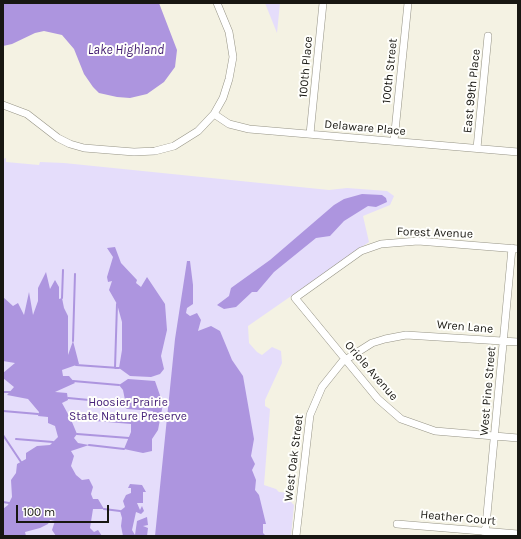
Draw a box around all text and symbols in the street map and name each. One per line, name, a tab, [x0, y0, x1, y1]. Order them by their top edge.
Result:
street label: 100th Place	[296, 36, 316, 98]
street label: 100th Street	[379, 38, 401, 104]
water label: Lake Highland	[88, 42, 164, 58]
street label: East 99th Place	[460, 48, 484, 134]
street label: Delaware Place	[324, 117, 406, 139]
street label: Forest Avenue	[397, 224, 473, 242]
street label: Wren Lane	[436, 317, 494, 337]
street label: Oriole Avenue	[341, 338, 401, 404]
street label: West Pine Street	[477, 346, 499, 436]
park label: Hoosier Prairie State Nature Preserve	[69, 396, 187, 424]
street label: West Oak Street	[282, 414, 306, 502]
scale bar	[18, 497, 111, 523]
text: 100 m	[23, 505, 55, 519]
street label: Heather Court	[420, 508, 496, 528]

